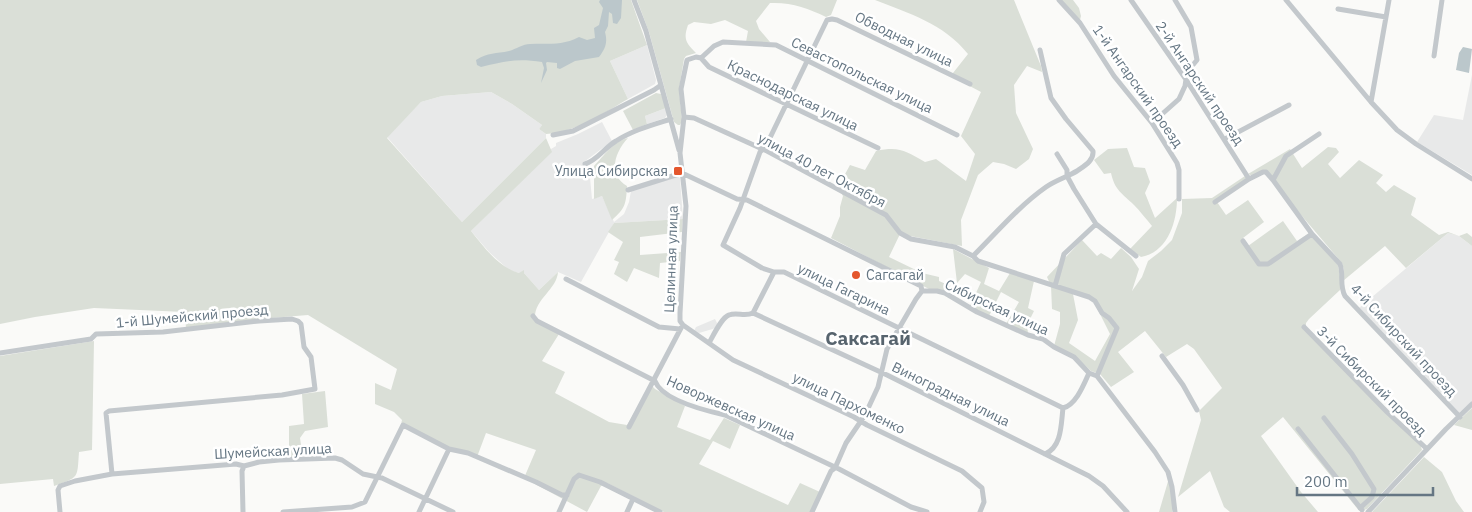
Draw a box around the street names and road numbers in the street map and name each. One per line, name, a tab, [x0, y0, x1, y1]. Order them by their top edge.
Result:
street label: Обводная улица	[852, 7, 957, 71]
street label: 2-й Ангарский проезд	[1152, 18, 1248, 148]
street label: 1-й Ангарский проезд	[1089, 21, 1187, 151]
street label: Севастопольская улица	[788, 33, 936, 117]
street label: Краснодарская улица	[725, 55, 862, 135]
street label: улица 40 лет Октября	[755, 129, 889, 211]
street label: Целинная улица	[660, 204, 682, 313]
street label: улица Гагарина	[795, 259, 894, 319]
street label: Сибирская улица	[942, 275, 1052, 339]
street label: 4-й Сибирский проезд	[1347, 280, 1461, 400]
street label: 1-й Шумейский проезд	[115, 300, 269, 332]
street label: 3-й Сибирский проезд	[1313, 322, 1431, 440]
street label: Виноградная улица	[889, 358, 1013, 431]
street label: улица Пархоменко	[790, 368, 908, 438]
street label: Новоржевская улица	[664, 372, 799, 445]
street label: Шумейская улица	[214, 439, 333, 463]

